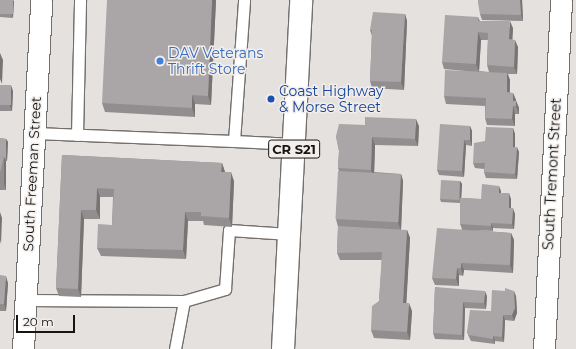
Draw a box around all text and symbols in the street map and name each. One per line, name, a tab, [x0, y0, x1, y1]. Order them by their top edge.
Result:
place label: DAV Veterans Thrift Store	[168, 45, 263, 78]
marker: DAV Veterans Thrift Store	[155, 56, 165, 66]
place label: Coast Highway & Morse Street	[279, 83, 383, 116]
marker: Coast Highway & Morse Street	[266, 94, 276, 104]
street label: South Freeman Street	[20, 96, 44, 252]
street label: South Tremont Street	[540, 98, 564, 250]
road number: CR S21	[268, 138, 320, 160]
scale bar	[18, 307, 77, 333]
text: 20 m	[23, 314, 54, 329]

